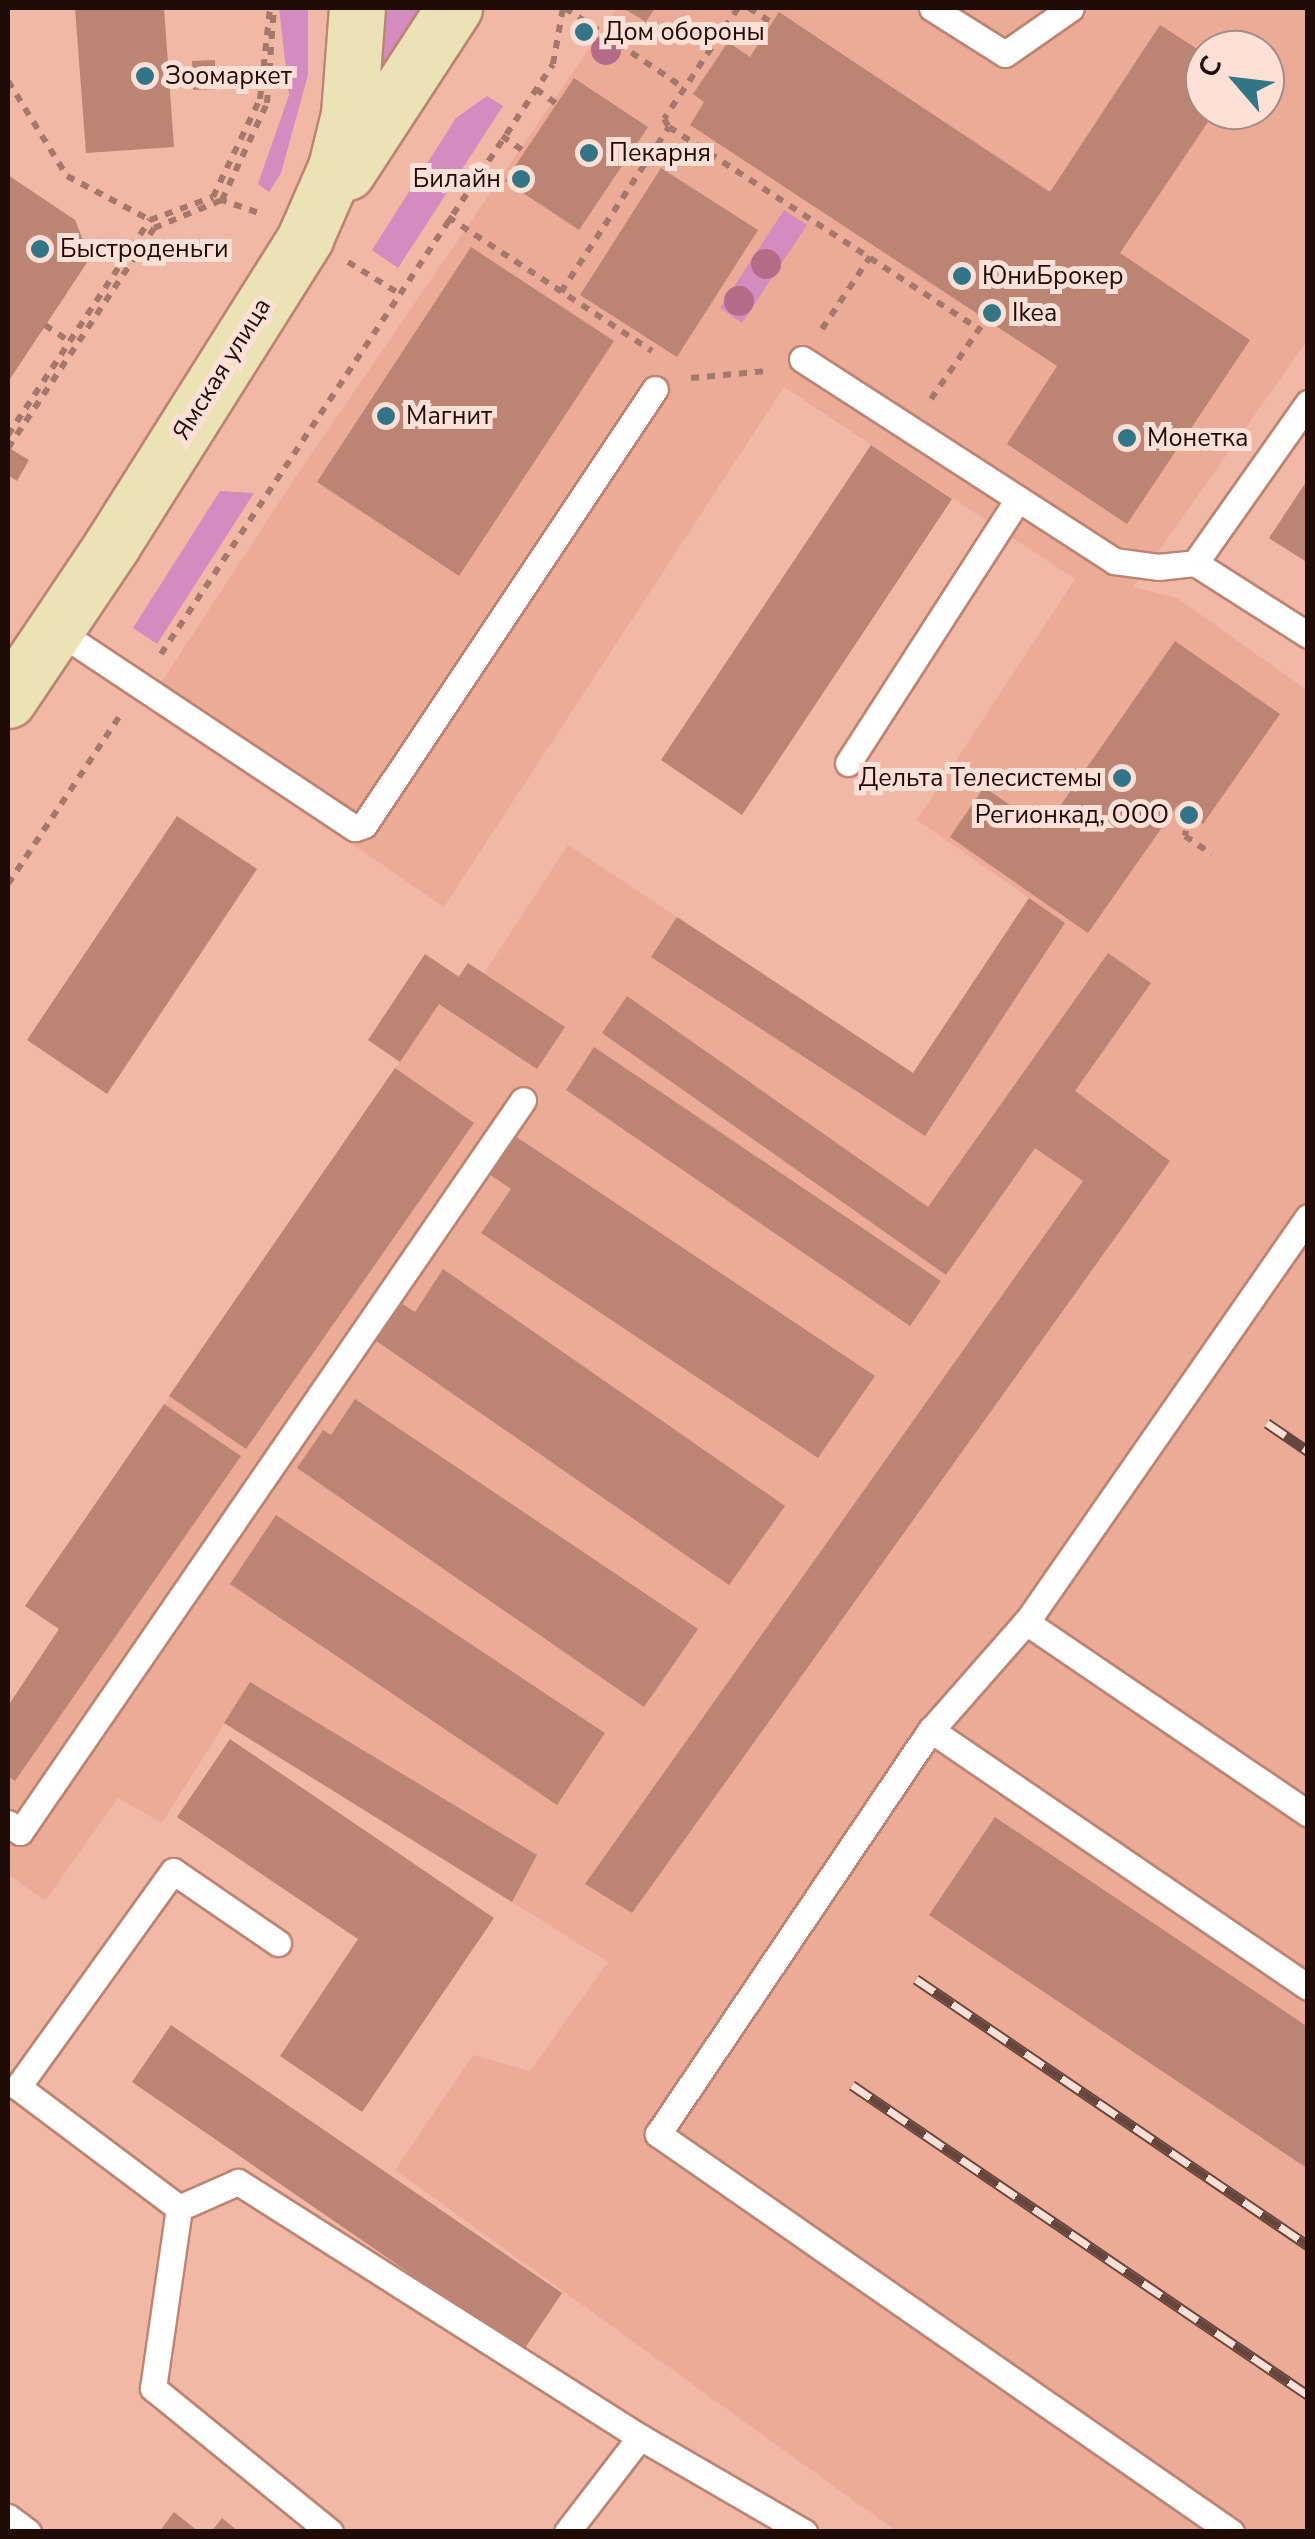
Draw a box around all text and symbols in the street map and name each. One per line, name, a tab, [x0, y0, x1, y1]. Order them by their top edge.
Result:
place label: Дом обороны	[604, 17, 765, 47]
marker: Дом обороны	[573, 21, 595, 43]
north arrow	[1185, 30, 1285, 130]
text: С	[1189, 50, 1232, 84]
place label: Зоомаркет	[165, 61, 292, 91]
marker: Зоомаркет	[134, 65, 156, 87]
place label: Пекарня	[609, 138, 711, 168]
marker: Пекарня	[578, 142, 600, 164]
place label: Билайн	[413, 164, 501, 194]
marker: Билайн	[510, 168, 532, 190]
place label: Быстроденьги	[60, 234, 229, 264]
marker: Быстроденьги	[29, 238, 51, 260]
place label: ЮниБрокер	[982, 261, 1124, 291]
marker: ЮниБрокер	[951, 265, 973, 287]
street label: Ямская улица	[167, 293, 277, 445]
place label: Ikea	[1012, 298, 1057, 328]
marker: Ikea	[981, 302, 1003, 324]
place label: Магнит	[406, 401, 492, 431]
marker: Магнит	[375, 405, 397, 427]
place label: Монетка	[1147, 423, 1248, 453]
marker: Монетка	[1116, 427, 1138, 449]
place label: Дельта Телесистемы	[859, 763, 1102, 793]
marker: Дельта Телесистемы	[1111, 767, 1133, 789]
place label: Регионкад, ООО	[975, 800, 1169, 830]
marker: Регионкад, ООО	[1178, 804, 1200, 826]

